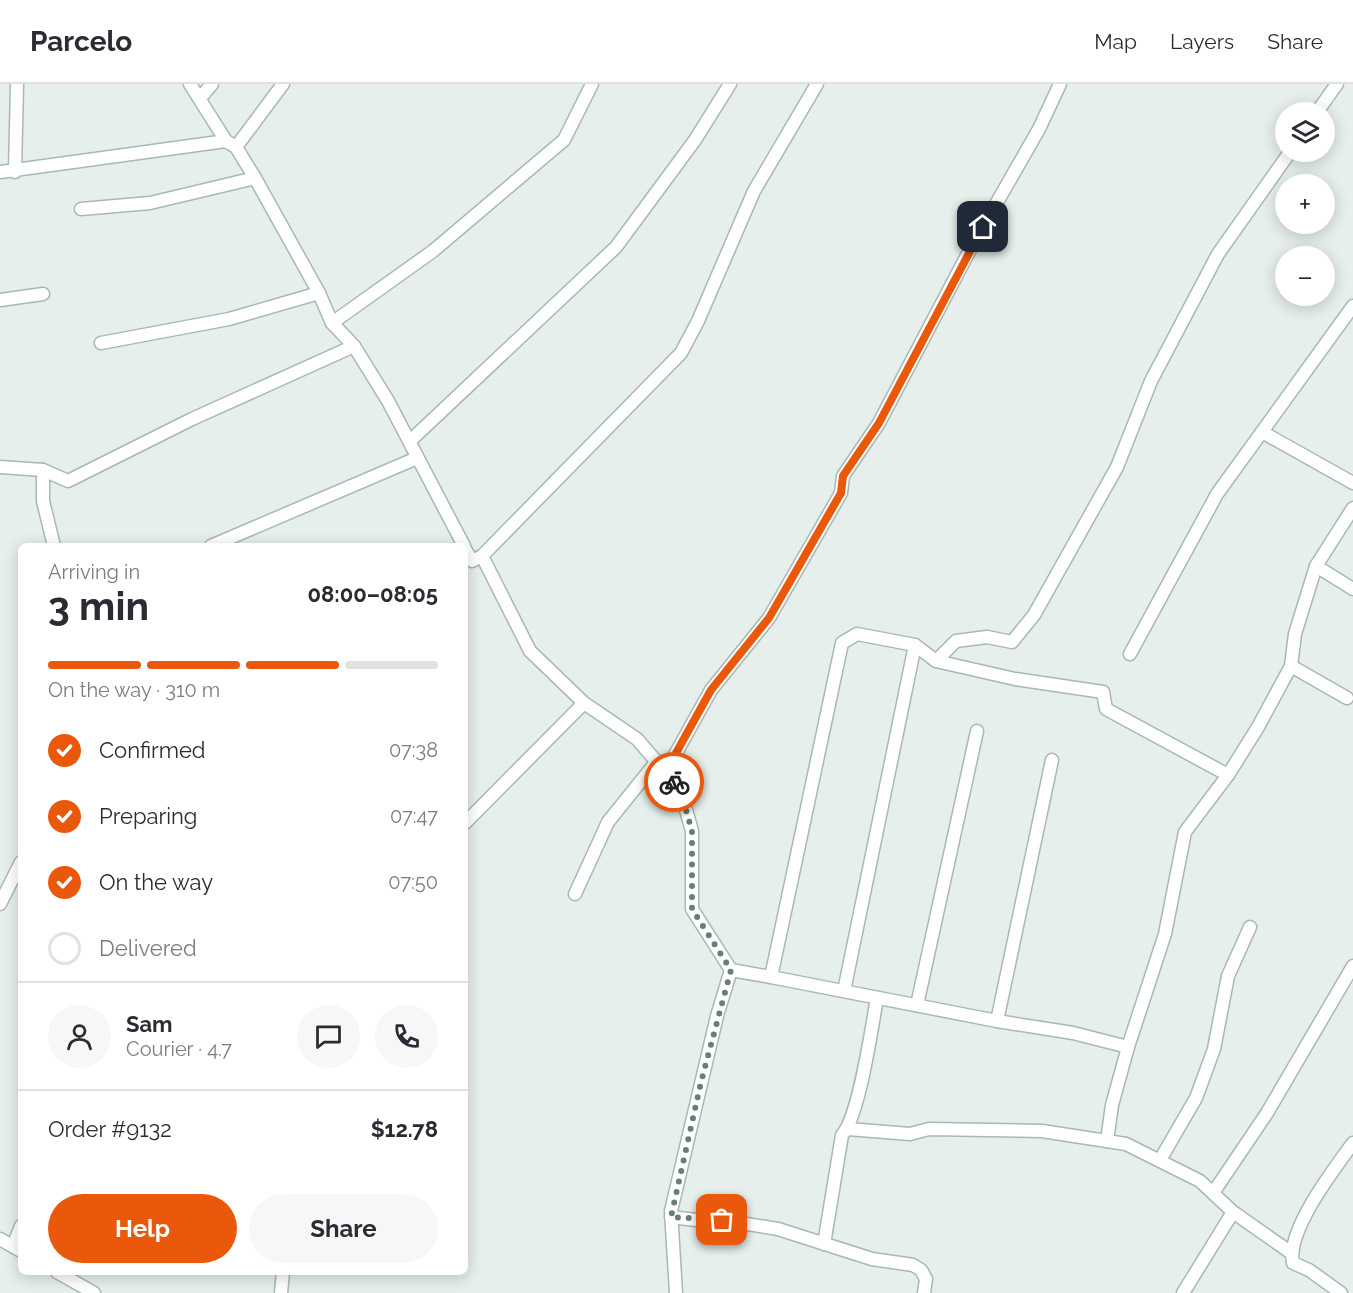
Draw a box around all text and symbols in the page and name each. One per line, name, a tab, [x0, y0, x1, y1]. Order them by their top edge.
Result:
text: Parcelo	[30, 25, 132, 58]
text: Map	[1094, 29, 1137, 54]
text: Layers	[1170, 29, 1234, 54]
text: Share	[1267, 29, 1323, 54]
map controls	[1275, 102, 1335, 306]
button: layers	[1275, 102, 1335, 162]
button: +	[1275, 174, 1335, 234]
pin	[957, 201, 1008, 252]
icon: home	[966, 210, 999, 243]
button: −	[1275, 246, 1335, 306]
text: Arriving in	[48, 560, 140, 584]
text: 08:00–08:05	[308, 581, 438, 607]
text: 3 min	[48, 583, 149, 629]
text: On the way · 310 m	[48, 678, 220, 702]
icon: check	[48, 734, 81, 767]
text: Confirmed	[99, 737, 206, 763]
text: 07:38	[389, 738, 438, 762]
courier	[644, 752, 704, 812]
icon: bike	[658, 766, 691, 799]
icon: check	[48, 800, 81, 833]
text: Preparing	[99, 803, 197, 829]
text: 07:47	[390, 804, 438, 828]
icon: check	[48, 866, 81, 899]
text: On the way	[99, 869, 213, 895]
text: 07:50	[388, 870, 438, 894]
text: Delivered	[99, 935, 197, 961]
button: person	[48, 1005, 111, 1068]
button: chat	[297, 1005, 360, 1068]
button: phone	[375, 1005, 438, 1068]
text: Sam	[126, 1011, 173, 1037]
text: Courier · 4.7	[126, 1037, 232, 1061]
text: Order #9132	[48, 1116, 172, 1142]
text: $12.78	[371, 1116, 438, 1142]
button: Help	[48, 1194, 237, 1263]
button: Share	[249, 1194, 438, 1263]
pin	[696, 1194, 747, 1245]
icon: bag	[705, 1203, 738, 1236]

